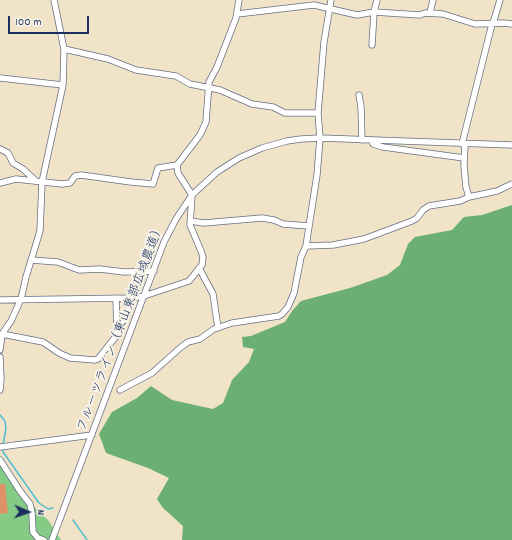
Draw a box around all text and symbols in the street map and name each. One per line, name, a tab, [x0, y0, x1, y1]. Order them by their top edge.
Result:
scale bar	[10, 8, 91, 34]
text: 100 m	[15, 14, 42, 31]
street label: フルーツライン（東山東部広域農道）	[75, 222, 169, 434]
north arrow	[8, 492, 48, 532]
text: N	[32, 509, 48, 515]

